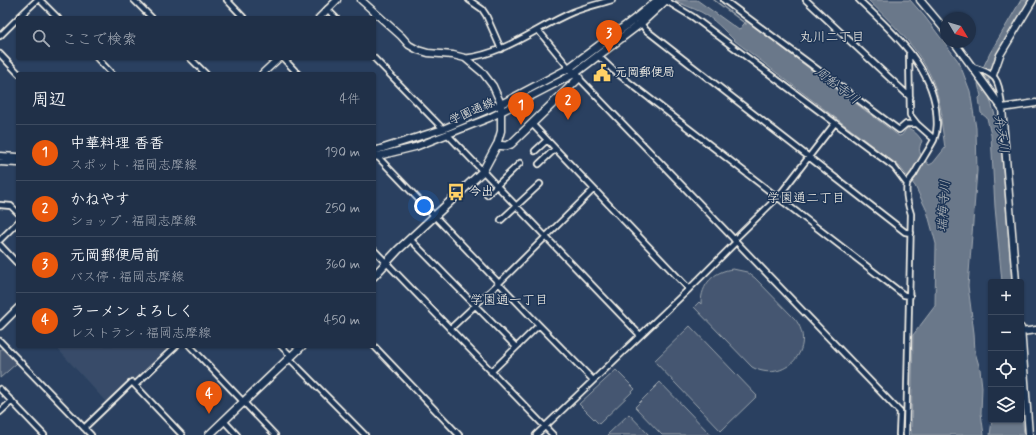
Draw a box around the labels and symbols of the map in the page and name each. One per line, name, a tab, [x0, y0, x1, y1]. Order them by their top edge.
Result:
north arrow	[940, 12, 976, 48]
pin: 3	[596, 20, 622, 53]
district label: 丸川二丁目	[799, 29, 865, 46]
public building icon: 元岡郵便局	[592, 63, 612, 83]
water label: 周船寺川	[811, 63, 863, 109]
place label: 元岡郵便局	[615, 65, 675, 81]
pin: 2	[555, 87, 581, 120]
pin: 1	[508, 92, 534, 125]
street label: 学園通線	[447, 95, 497, 129]
water label: 弁天川	[990, 113, 1012, 155]
water label: 瑞梅寺川	[934, 179, 954, 233]
bus stop icon: 今出	[446, 182, 466, 202]
place label: 今出	[469, 184, 493, 200]
district label: 学園通二丁目	[767, 190, 845, 207]
your location	[414, 196, 434, 216]
district label: 学園通一丁目	[470, 292, 548, 309]
pin: 4	[196, 381, 222, 414]

